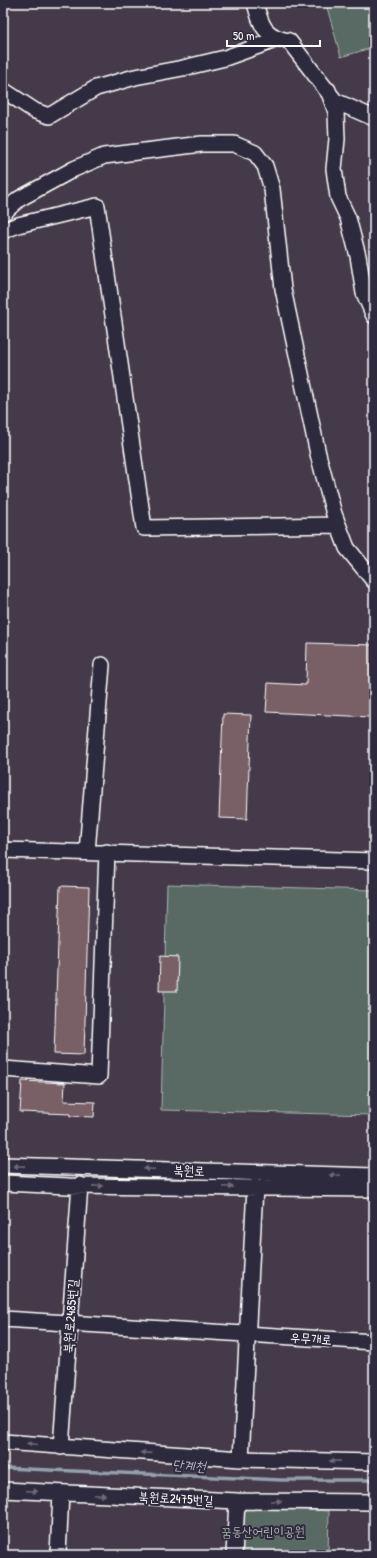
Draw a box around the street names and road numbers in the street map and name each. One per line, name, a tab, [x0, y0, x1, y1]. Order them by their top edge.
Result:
street label: 북원로	[173, 1160, 205, 1180]
street label: 북원로2485번길	[58, 1278, 82, 1354]
street label: 우무개로	[290, 1328, 332, 1348]
street label: 북원로2475번길	[138, 1487, 214, 1509]

